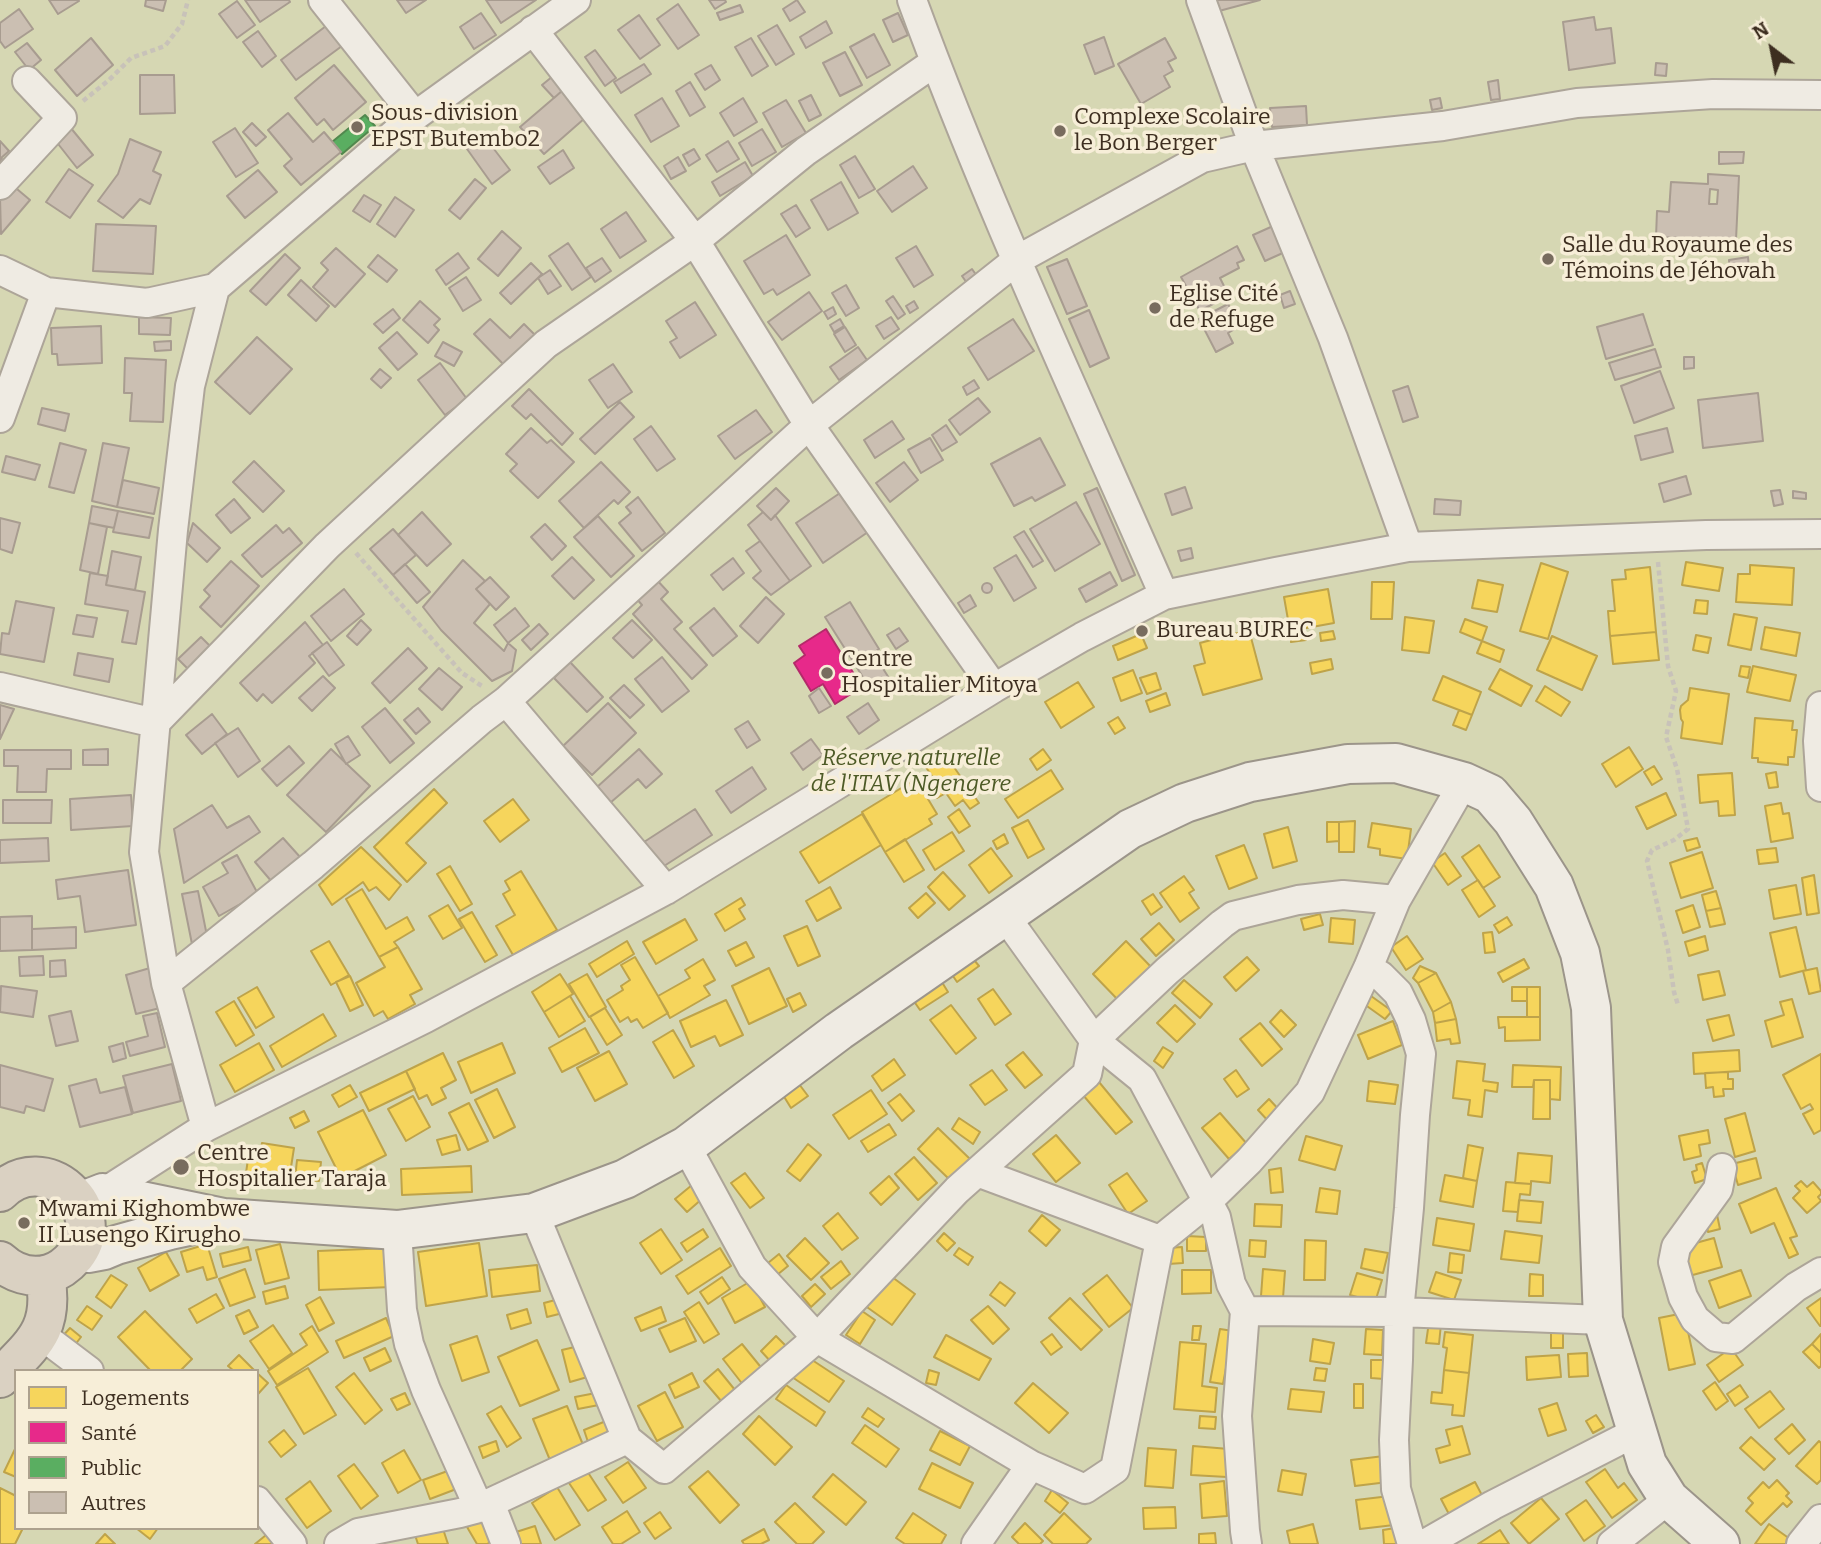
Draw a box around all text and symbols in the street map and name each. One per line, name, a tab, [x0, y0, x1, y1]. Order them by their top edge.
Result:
north arrow	[1737, 14, 1807, 84]
text: N	[1748, 17, 1773, 44]
place label: Sous-division EPST Butembo2	[371, 100, 540, 154]
place label: Complexe Scolaire le Bon Berger	[1074, 104, 1271, 158]
marker: Sous-division EPST Butembo2	[349, 119, 365, 135]
marker: Complexe Scolaire le Bon Berger	[1052, 123, 1068, 139]
place label: Salle du Royaume des Témoins de Jéhovah	[1562, 232, 1793, 286]
marker: Salle du Royaume des Témoins de Jéhovah	[1540, 251, 1556, 267]
place label: Eglise Cité de Refuge	[1169, 281, 1279, 335]
marker: Eglise Cité de Refuge	[1147, 300, 1163, 316]
place label: Bureau BUREC	[1156, 617, 1314, 645]
marker: Bureau BUREC	[1134, 623, 1150, 639]
place label: Centre Hospitalier Mitoya	[841, 646, 1038, 700]
marker: Centre Hospitalier Mitoya	[819, 665, 835, 681]
park label: Réserve naturelle de l'ITAV (Ngengere	[811, 745, 1011, 799]
place label: Centre Hospitalier Taraja	[197, 1140, 387, 1194]
marker: Centre Hospitalier Taraja	[171, 1157, 191, 1177]
place label: Mwami Kighombwe II Lusengo Kirugho	[38, 1196, 250, 1250]
marker: Mwami Kighombwe II Lusengo Kirugho	[16, 1215, 32, 1231]
legend	[14, 1369, 259, 1530]
text: Logements	[81, 1385, 190, 1411]
text: Santé	[81, 1420, 137, 1446]
text: Public	[81, 1455, 142, 1481]
text: Autres	[81, 1490, 146, 1516]

